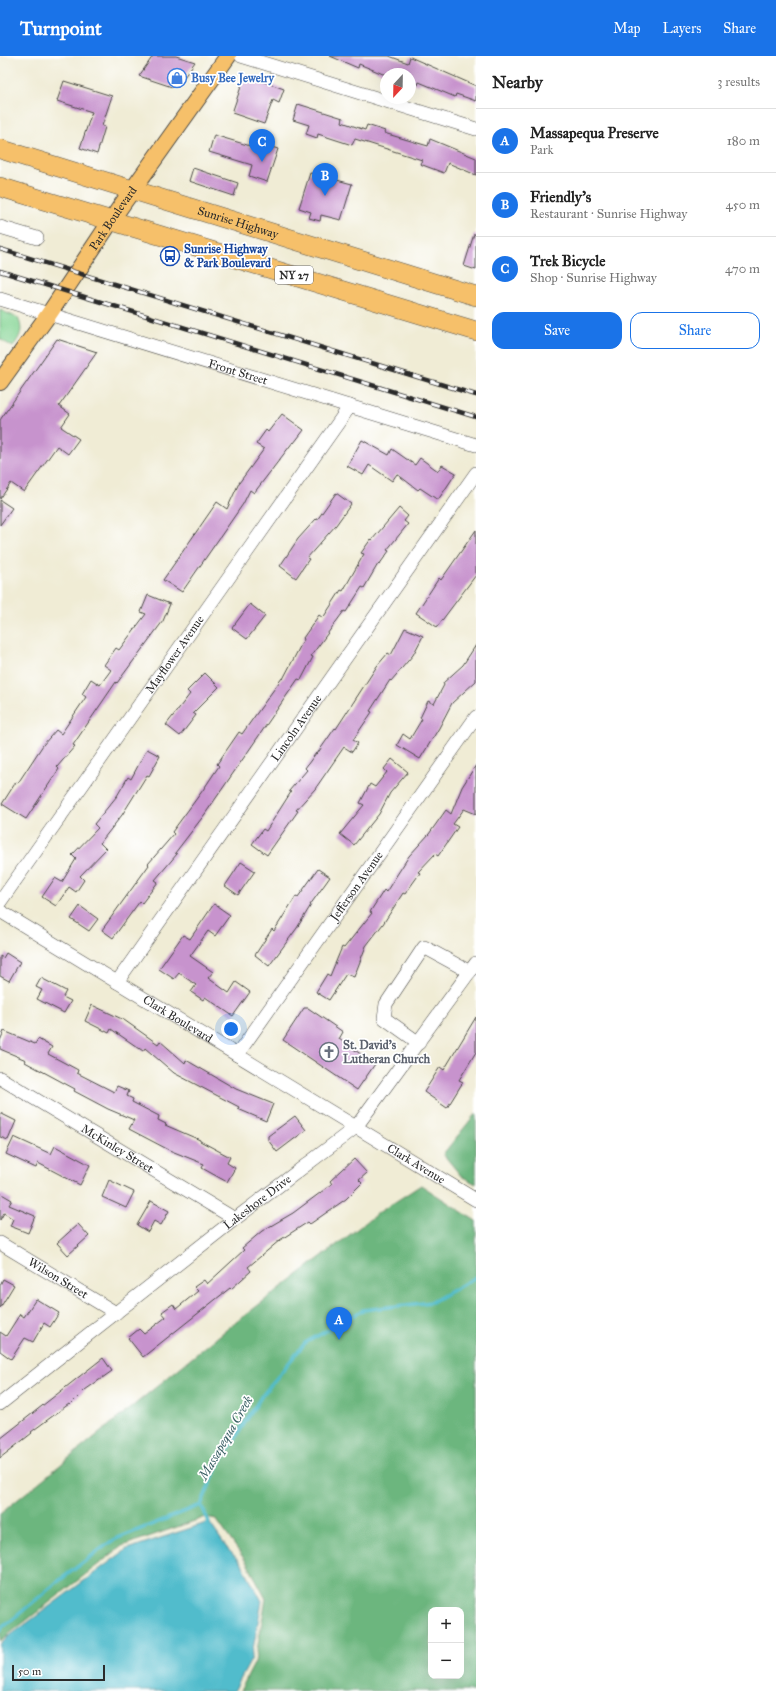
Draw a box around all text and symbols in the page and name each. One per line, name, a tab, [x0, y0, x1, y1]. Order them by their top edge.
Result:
text: Turnpoint	[20, 17, 102, 40]
text: Map	[613, 20, 641, 37]
text: Layers	[663, 20, 701, 37]
text: Share	[723, 20, 756, 37]
shop icon: Busy Bee Jewelry	[166, 67, 188, 89]
north arrow	[380, 68, 416, 104]
place label: Busy Bee Jewelry	[191, 71, 276, 86]
text: Nearby	[492, 72, 543, 93]
text: 3 results	[717, 74, 760, 90]
text: Massapequa Preserve	[530, 124, 659, 142]
pin: C	[249, 129, 275, 162]
text: A	[501, 133, 509, 149]
text: 180 m	[727, 133, 760, 149]
text: Park	[530, 142, 554, 158]
pin: B	[312, 163, 338, 196]
street label: Park Boulevard	[86, 184, 140, 253]
text: Friendly's	[530, 188, 591, 206]
text: B	[501, 197, 509, 213]
text: 450 m	[725, 197, 760, 213]
street label: Sunrise Highway	[196, 203, 280, 242]
text: Restaurant · Sunrise Highway	[530, 206, 687, 222]
place label: Sunrise Highway & Park Boulevard	[184, 242, 272, 270]
bus stop icon: Sunrise Highway & Park Boulevard	[159, 245, 181, 267]
text: Trek Bicycle	[530, 252, 606, 270]
text: C	[501, 261, 509, 277]
text: 470 m	[725, 261, 760, 277]
road number: NY 27	[275, 266, 313, 284]
text: Shop · Sunrise Highway	[530, 270, 657, 286]
button: Save	[492, 312, 622, 349]
button: Share	[630, 312, 760, 349]
street label: Front Street	[207, 356, 270, 388]
street label: Mayflower Avenue	[143, 613, 207, 696]
street label: Lincoln Avenue	[268, 692, 325, 764]
street label: Jefferson Avenue	[326, 848, 386, 926]
street label: Clark Boulevard	[140, 992, 215, 1045]
your location	[221, 1019, 241, 1039]
place label: St. David's Lutheran Church	[343, 1038, 430, 1066]
church icon: St. David's Lutheran Church	[318, 1041, 340, 1063]
street label: McKinley Street	[79, 1121, 157, 1176]
street label: Clark Avenue	[385, 1141, 448, 1187]
street label: Lakeshore Drive	[221, 1172, 294, 1232]
street label: Wilson Street	[26, 1255, 91, 1302]
pin: A	[326, 1307, 352, 1340]
water label: Massapequa Creek	[194, 1393, 257, 1485]
map controls	[428, 1607, 464, 1679]
button: +	[428, 1607, 464, 1643]
button: −	[428, 1643, 464, 1679]
scale bar	[12, 1663, 105, 1682]
text: 50 m	[18, 1665, 41, 1678]

